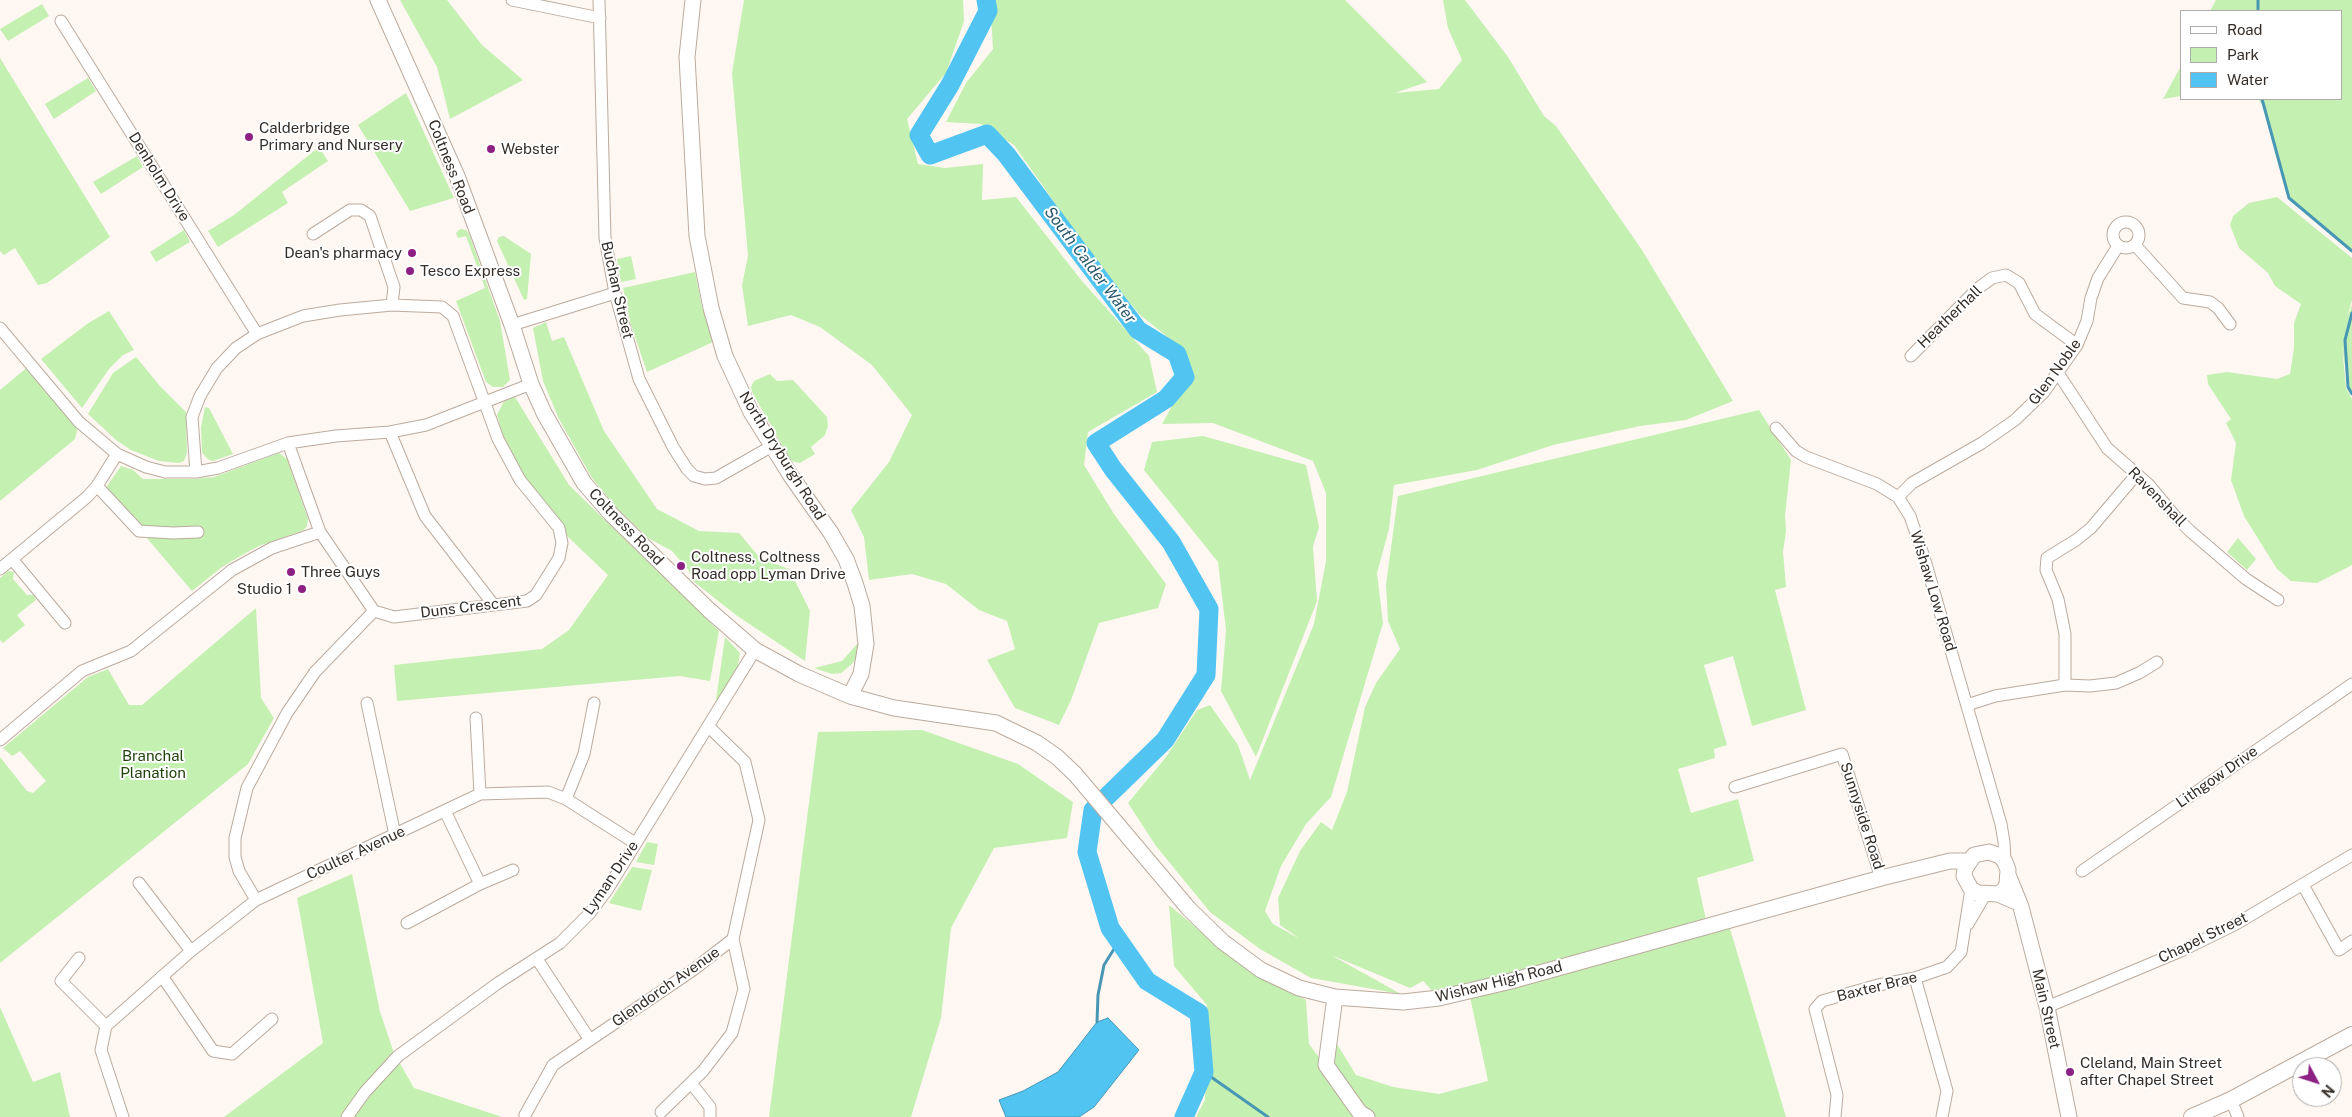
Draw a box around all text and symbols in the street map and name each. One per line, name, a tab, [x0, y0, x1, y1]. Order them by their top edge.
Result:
legend	[2180, 10, 2342, 100]
text: Road	[2227, 21, 2263, 38]
text: Park	[2227, 46, 2259, 63]
text: Water	[2227, 71, 2269, 88]
street label: Coltness Road	[424, 117, 478, 217]
place label: Calderbridge Primary and Nursery	[259, 119, 403, 154]
street label: Denholm Drive	[124, 129, 194, 225]
marker: Calderbridge Primary and Nursery	[243, 131, 255, 143]
place label: Webster	[501, 140, 559, 158]
marker: Webster	[485, 143, 497, 155]
water label: South Calder Water	[1040, 203, 1140, 327]
street label: Buchan Street	[597, 239, 637, 341]
place label: Dean's pharmacy	[284, 244, 402, 262]
marker: Dean's pharmacy	[406, 247, 418, 259]
place label: Tesco Express	[420, 262, 520, 280]
marker: Tesco Express	[404, 265, 416, 277]
street label: Heatherhall	[1914, 282, 1986, 352]
street label: Glen Noble	[2025, 335, 2085, 409]
street label: North Dryburgh Road	[735, 388, 829, 524]
street label: Ravenshall	[2124, 463, 2190, 531]
street label: Coltness Road	[585, 485, 667, 569]
street label: Wishaw Low Road	[1906, 528, 1960, 654]
place label: Coltness, Coltness Road opp Lyman Drive	[691, 548, 846, 583]
marker: Coltness, Coltness Road opp Lyman Drive	[675, 560, 687, 572]
place label: Three Guys	[301, 563, 380, 581]
marker: Three Guys	[285, 566, 297, 578]
place label: Studio 1	[237, 580, 292, 598]
marker: Studio 1	[296, 583, 308, 595]
street label: Duns Crescent	[419, 592, 523, 622]
street label: Lithgow Drive	[2173, 742, 2261, 812]
park label: Branchal Planation	[120, 747, 186, 782]
street label: Sunnyside Road	[1836, 760, 1888, 872]
street label: Coulter Avenue	[304, 822, 408, 884]
street label: Lyman Drive	[580, 838, 642, 918]
street label: Chapel Street	[2156, 909, 2250, 967]
street label: Glendorch Avenue	[609, 943, 723, 1031]
street label: Wishaw High Road	[1434, 958, 1564, 1006]
street label: Main Street	[2028, 967, 2064, 1051]
street label: Baxter Brae	[1835, 968, 1919, 1006]
place label: Cleland, Main Street after Chapel Street	[2080, 1054, 2222, 1089]
north arrow	[2292, 1057, 2342, 1107]
marker: Cleland, Main Street after Chapel Street	[2064, 1066, 2076, 1078]
text: N	[2318, 1082, 2337, 1100]

